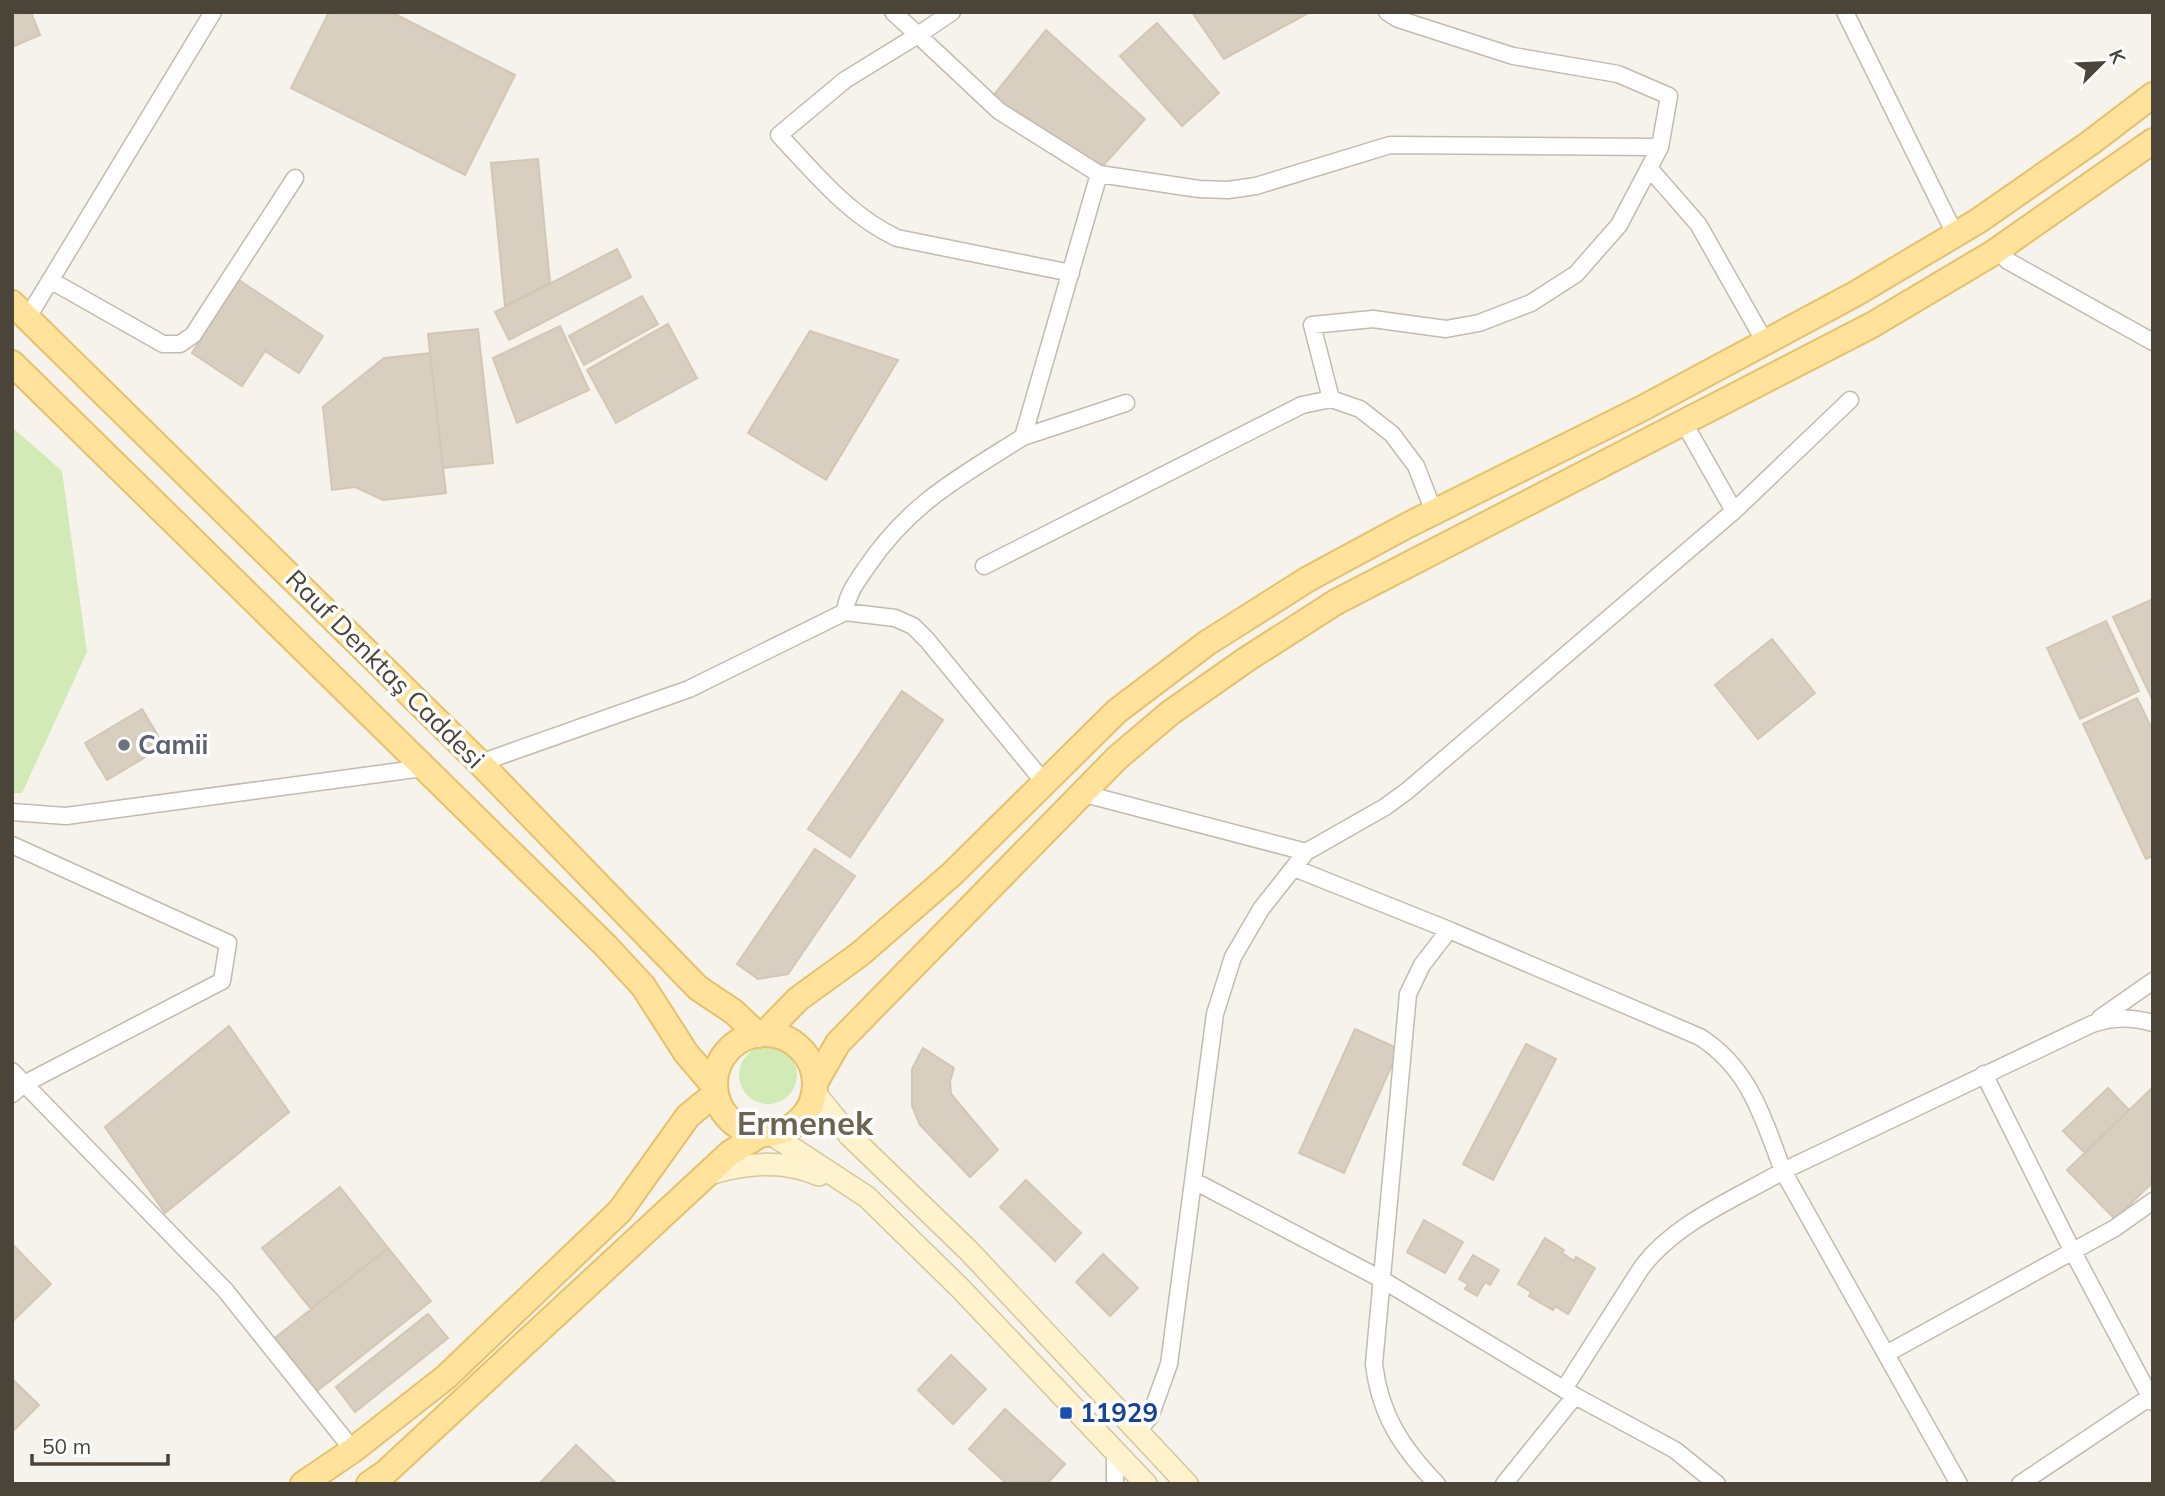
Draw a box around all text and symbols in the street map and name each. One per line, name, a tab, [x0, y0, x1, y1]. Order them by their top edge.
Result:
north arrow	[2067, 28, 2137, 98]
text: K	[2104, 45, 2132, 68]
street label: Rauf Denktaş Caddesi	[279, 562, 492, 775]
place label: Camii	[138, 728, 208, 761]
marker: Camii	[116, 737, 132, 753]
district label: Ermenek	[737, 1102, 874, 1143]
place label: 11929	[1080, 1396, 1158, 1429]
marker: 11929	[1058, 1405, 1074, 1421]
scale bar	[32, 1422, 168, 1466]
text: 50 m	[42, 1433, 91, 1459]

